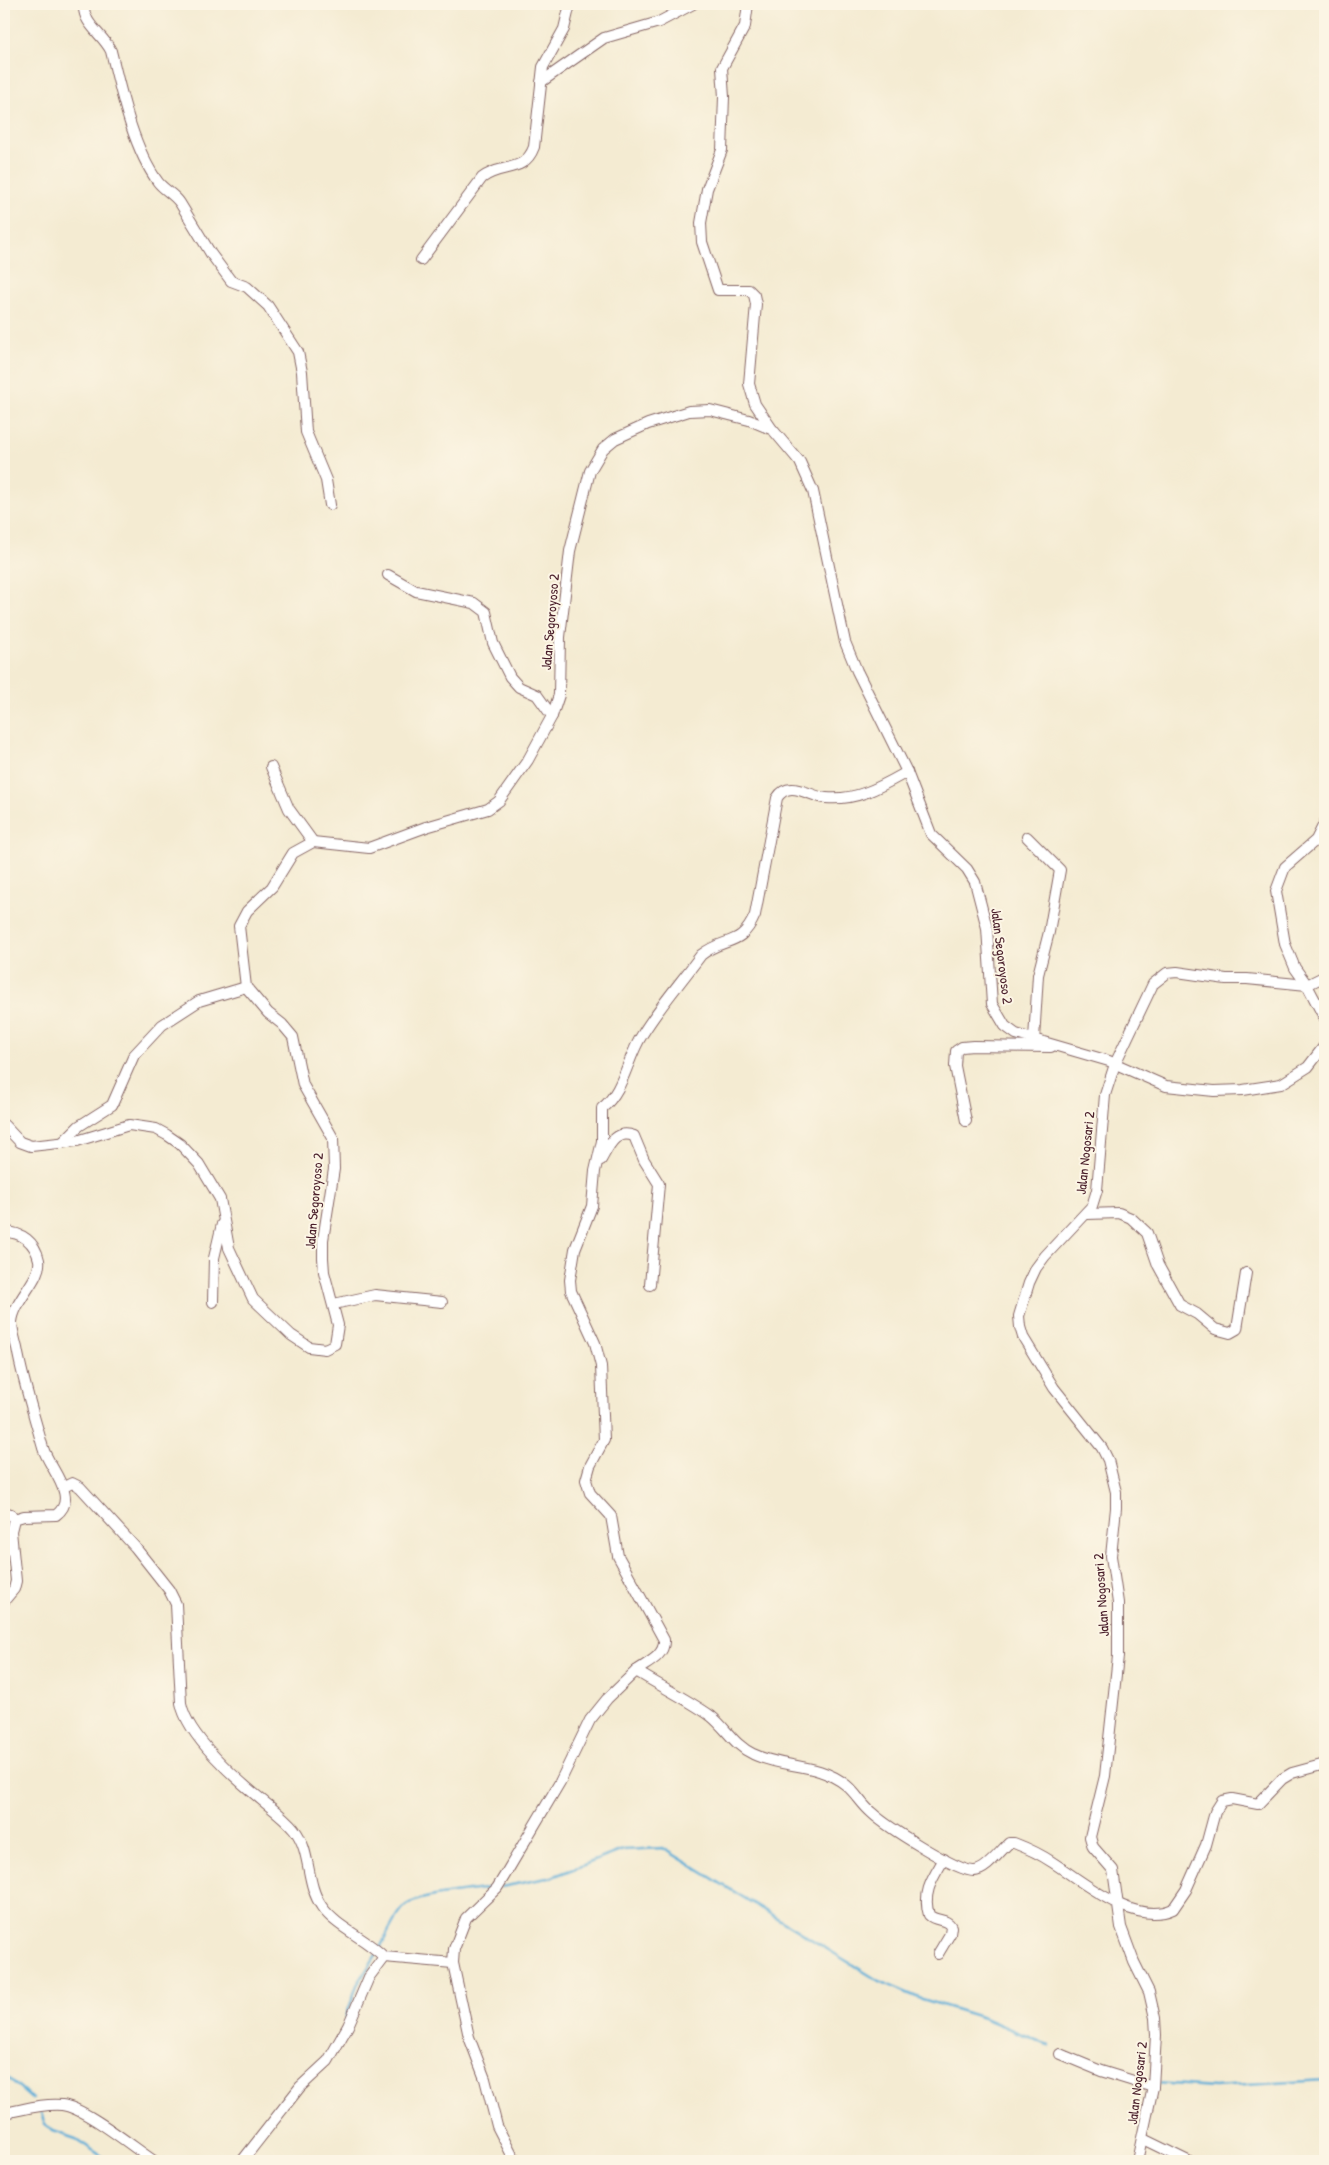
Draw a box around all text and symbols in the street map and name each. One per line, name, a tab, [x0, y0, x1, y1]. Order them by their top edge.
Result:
street label: Jalan Segoroyoso 2	[536, 573, 564, 671]
street label: Jalan Segoroyoso 2	[986, 907, 1018, 1006]
street label: Jalan Nogosari 2	[1071, 1110, 1099, 1196]
street label: Jalan Segoroyoso 2	[300, 1152, 328, 1250]
street label: Jalan Nogosari 2	[1088, 1552, 1114, 1637]
street label: Jalan Nogosari 2	[1122, 2040, 1152, 2126]

